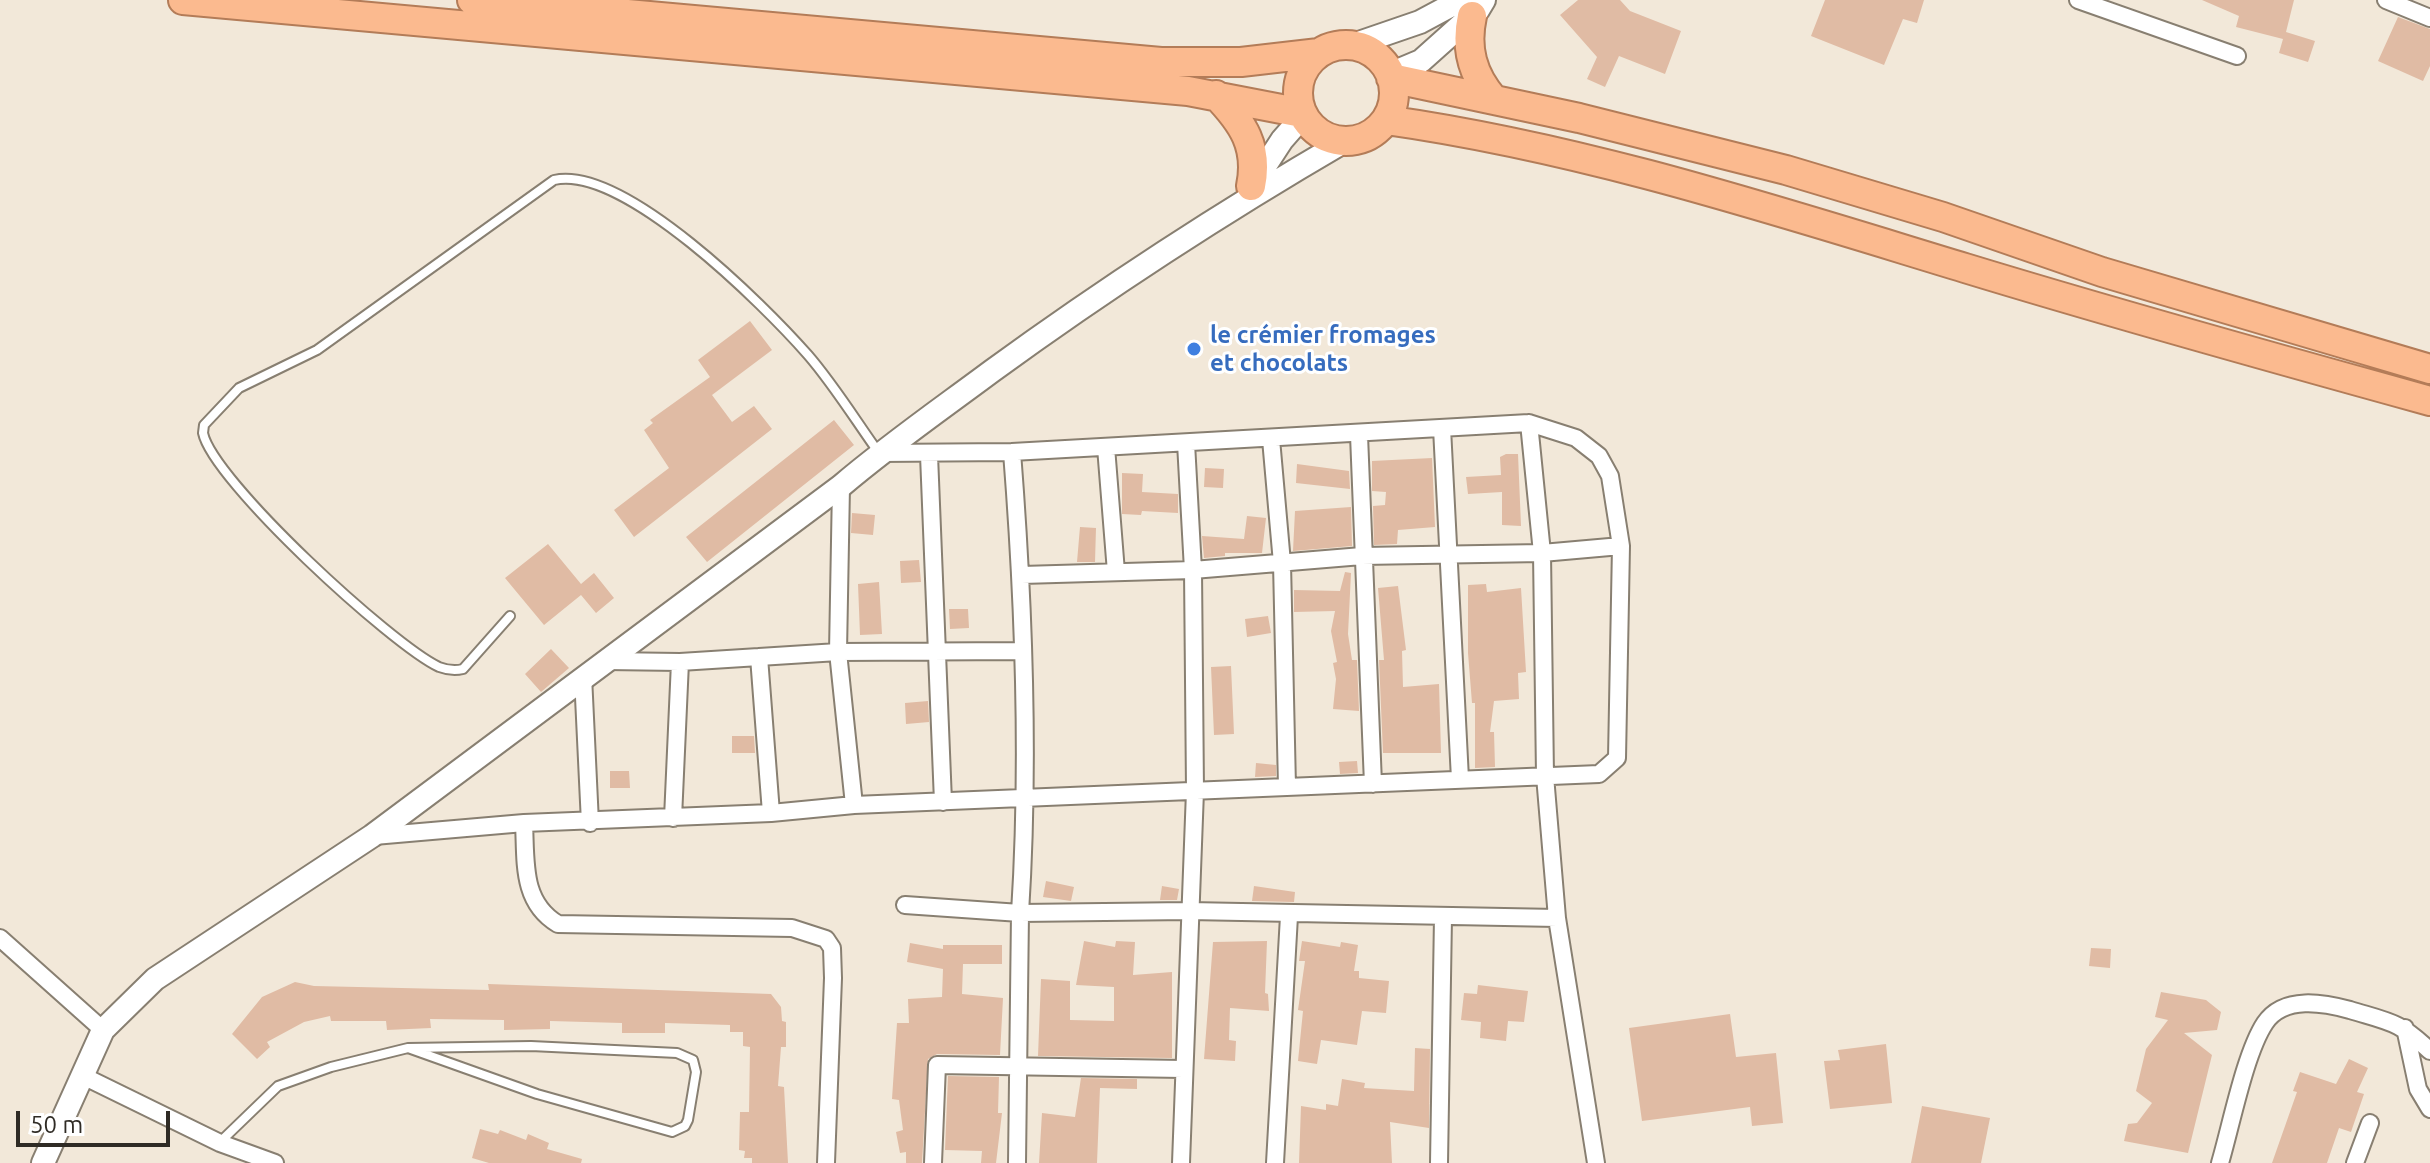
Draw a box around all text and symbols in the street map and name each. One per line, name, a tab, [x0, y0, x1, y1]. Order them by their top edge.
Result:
place label: le crémier fromages et chocolats	[1210, 321, 1436, 377]
marker: le crémier fromages et chocolats	[1185, 340, 1203, 358]
scale bar	[20, 1095, 174, 1145]
text: 50 m	[30, 1111, 83, 1138]

